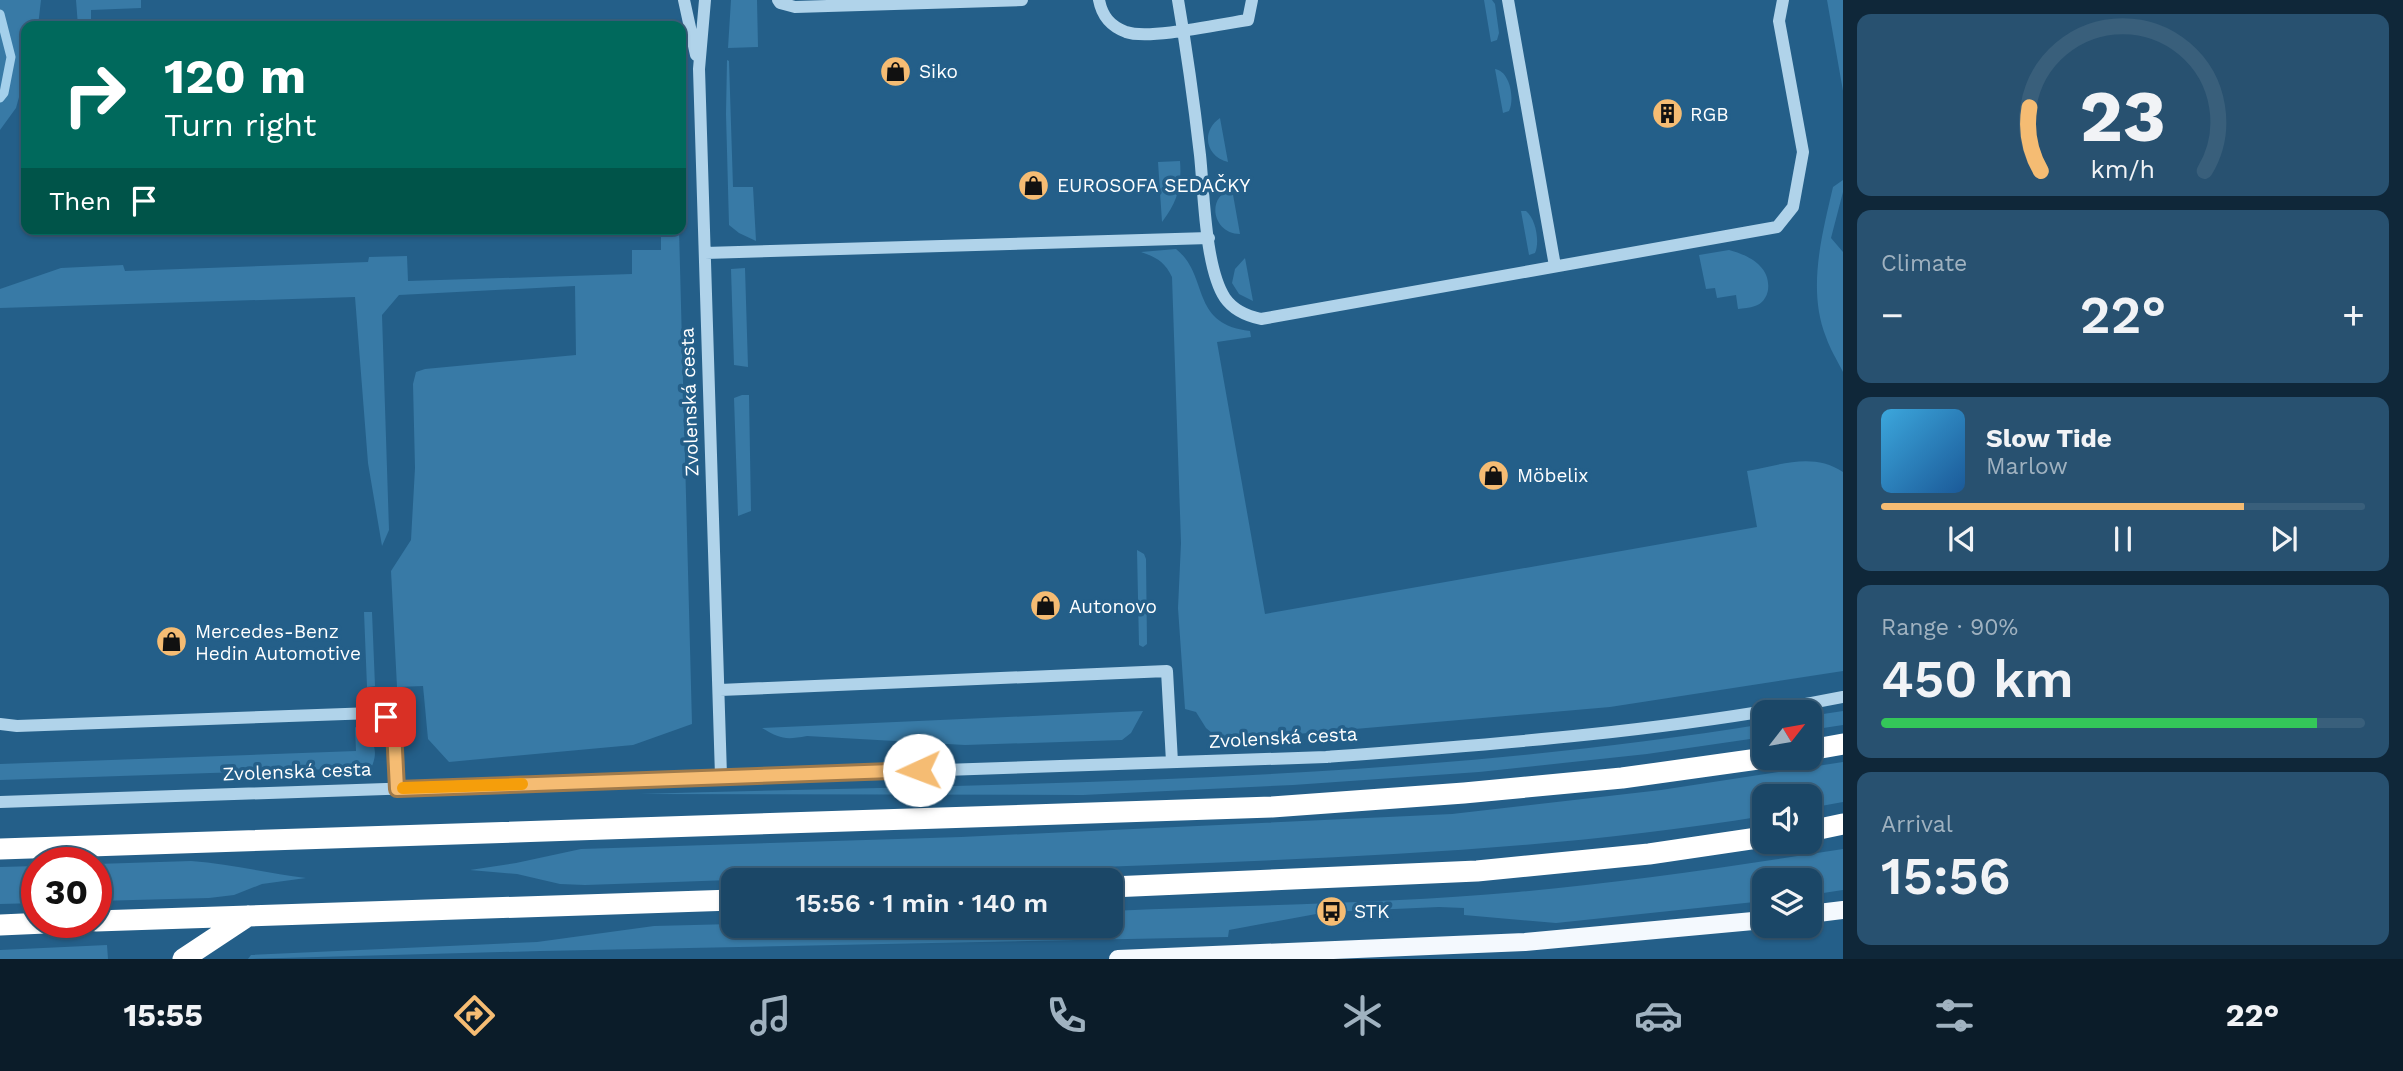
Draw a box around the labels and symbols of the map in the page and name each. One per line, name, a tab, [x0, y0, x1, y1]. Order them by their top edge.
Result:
shop icon: Siko	[879, 54, 913, 88]
place label: Siko	[919, 60, 958, 83]
building icon: RGB	[1650, 97, 1684, 131]
place label: RGB	[1690, 103, 1729, 126]
shop icon: EUROSOFA SEDAČKY	[1017, 168, 1051, 202]
place label: EUROSOFA SEDAČKY	[1057, 174, 1250, 197]
street label: Zvolenská cesta	[675, 327, 704, 477]
shop icon: Möbelix	[1477, 458, 1511, 492]
place label: Möbelix	[1517, 464, 1588, 487]
shop icon: Autonovo	[1029, 589, 1063, 623]
place label: Autonovo	[1069, 595, 1157, 618]
place label: Mercedes-Benz Hedin Automotive	[195, 620, 361, 665]
shop icon: Mercedes-Benz Hedin Automotive	[155, 625, 189, 659]
pin	[356, 687, 416, 747]
north arrow	[1752, 700, 1822, 770]
street label: Zvolenská cesta	[1208, 722, 1358, 753]
position arrow	[882, 733, 956, 807]
street label: Zvolenská cesta	[222, 757, 372, 786]
speed limit sign: 30	[21, 847, 112, 938]
bus stop icon: STK	[1314, 894, 1348, 928]
place label: STK	[1354, 900, 1390, 923]

